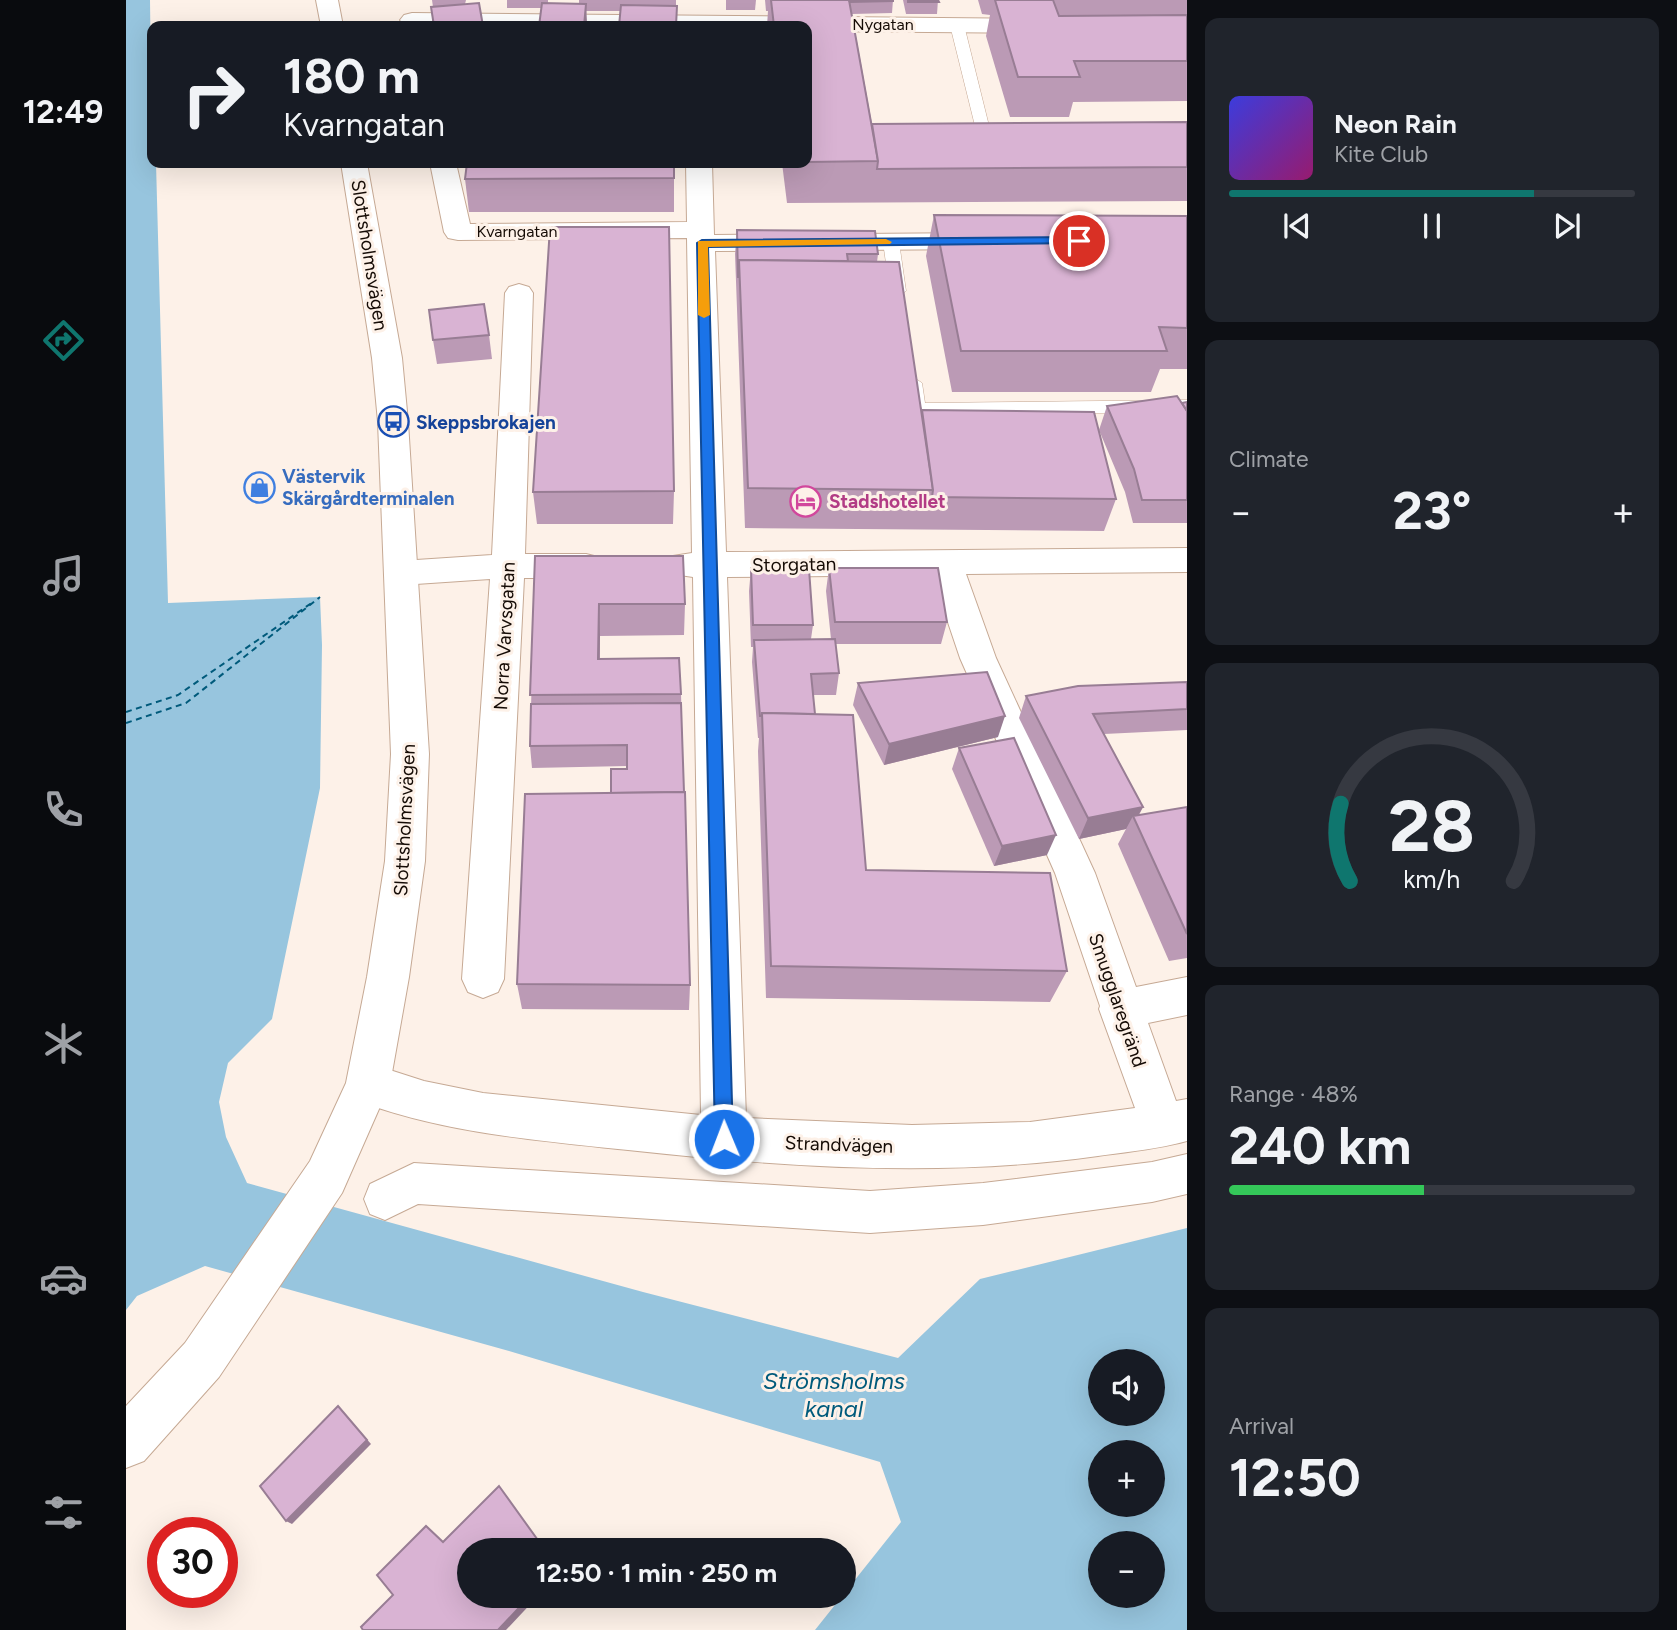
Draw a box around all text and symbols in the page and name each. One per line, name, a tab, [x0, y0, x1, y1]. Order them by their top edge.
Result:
street label: Nygatan	[852, 15, 914, 34]
text: 180 m	[283, 46, 420, 105]
icon: right	[168, 49, 259, 140]
text: 12:49	[23, 93, 103, 131]
text: Kvarngatan	[283, 106, 445, 144]
text: Neon Rain	[1334, 108, 1457, 140]
text: Kite Club	[1334, 140, 1428, 168]
street label: Slottsholmsvägen	[346, 178, 393, 332]
icon: previous	[1278, 207, 1316, 245]
icon: pause	[1413, 207, 1451, 245]
icon: next	[1548, 207, 1586, 245]
pin	[1049, 211, 1109, 271]
street label: Kvarngatan	[477, 222, 558, 241]
icon: arrive	[1060, 222, 1098, 260]
icon: directions	[39, 316, 88, 365]
bus stop icon: Skeppsbrokajen	[376, 405, 410, 439]
place label: Skeppsbrokajen	[416, 411, 556, 434]
text: Climate	[1229, 445, 1308, 473]
place label: Västervik Skärgårdterminalen	[282, 465, 455, 510]
shop icon: Västervik Skärgårdterminalen	[242, 470, 276, 504]
text: 23°	[1393, 480, 1471, 542]
hotel icon: Stadshotellet	[789, 484, 823, 518]
text: −	[1229, 489, 1253, 535]
text: +	[1611, 489, 1635, 535]
place label: Stadshotellet	[829, 490, 946, 513]
icon: music	[39, 551, 88, 600]
street label: Storgatan	[752, 552, 836, 577]
street label: Norra Varvsgatan	[489, 561, 520, 711]
street label: Slottsholmsvägen	[389, 743, 420, 897]
text: 28	[1389, 782, 1475, 869]
icon: phone	[39, 785, 88, 834]
text: km/h	[1403, 864, 1461, 894]
street label: Smugglaregränd	[1084, 930, 1151, 1070]
icon: climate	[39, 1019, 88, 1068]
text: Range · 48%	[1229, 1080, 1358, 1108]
position arrow	[687, 1102, 761, 1176]
text: 240 km	[1229, 1115, 1411, 1177]
street label: Strandvägen	[784, 1131, 894, 1158]
icon: car	[39, 1254, 88, 1303]
map controls	[1088, 1349, 1165, 1608]
button: sound	[1088, 1349, 1165, 1426]
water label: Strömsholms kanal	[763, 1366, 905, 1423]
text: Arrival	[1229, 1412, 1294, 1440]
button: +	[1088, 1440, 1165, 1517]
text: 12:50	[1229, 1447, 1361, 1509]
icon: filters	[39, 1488, 88, 1537]
speed limit sign: 30	[147, 1517, 238, 1608]
button: −	[1088, 1531, 1165, 1608]
text: 12:50 · 1 min · 250 m	[536, 1557, 777, 1589]

